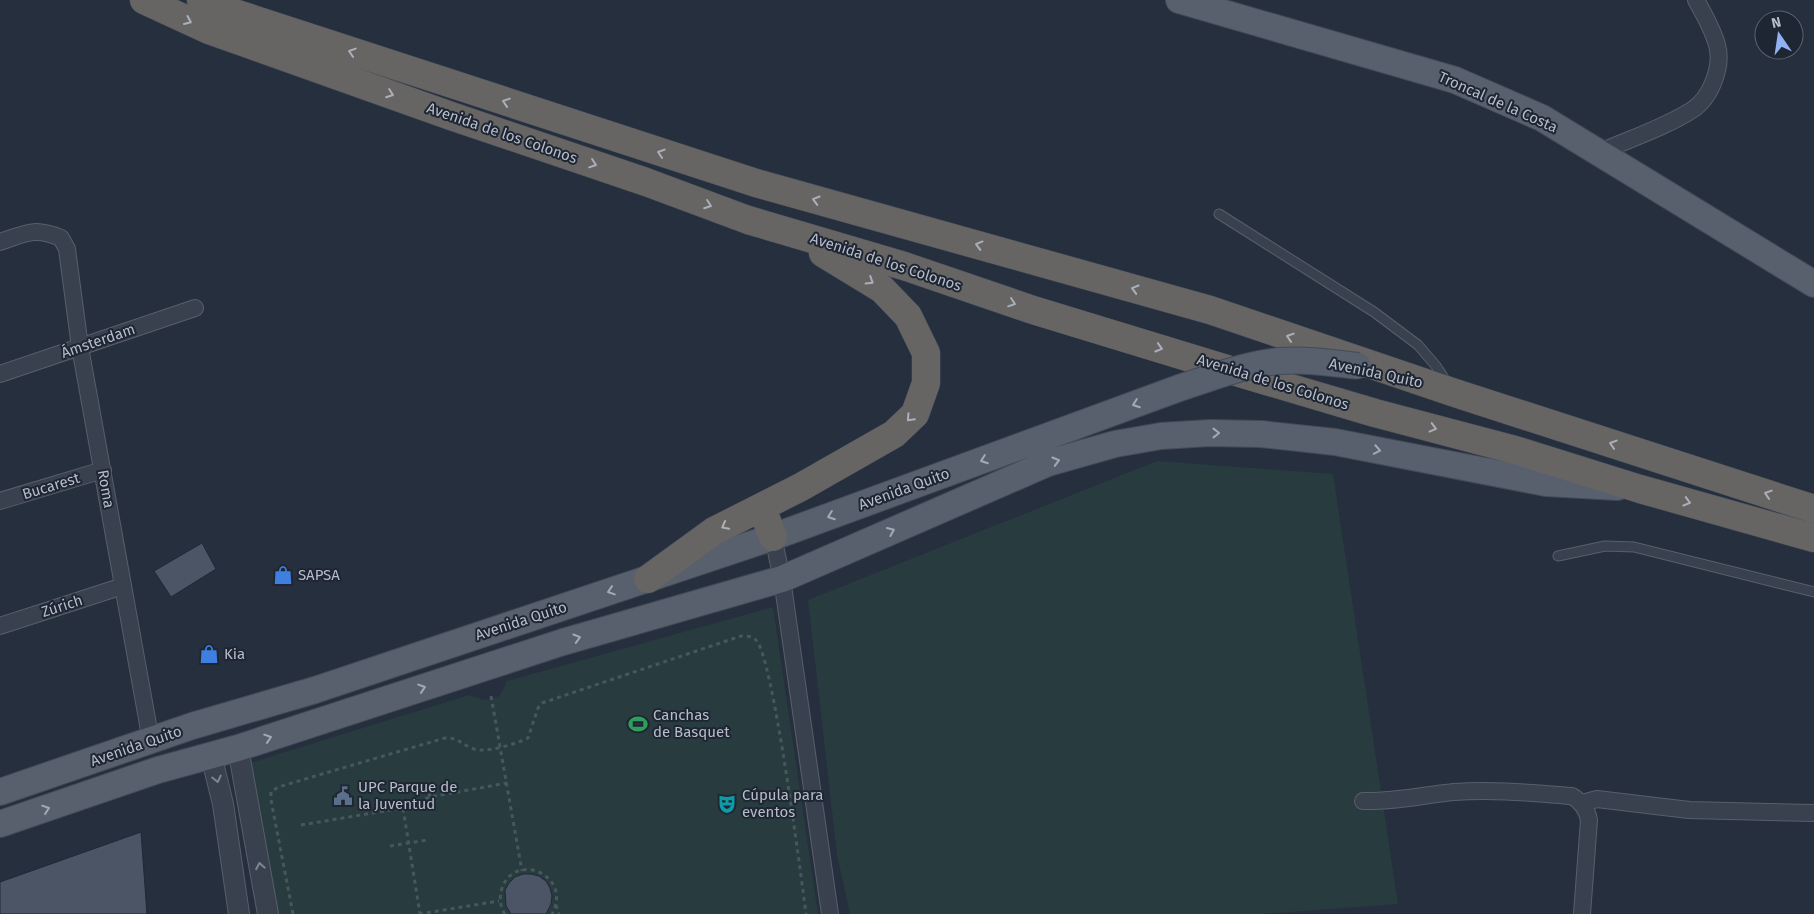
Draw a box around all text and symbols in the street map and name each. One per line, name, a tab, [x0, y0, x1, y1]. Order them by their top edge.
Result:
north arrow	[1754, 10, 1804, 60]
text: N	[1770, 13, 1783, 32]
one-way arrow	[183, 14, 192, 25]
one-way arrow	[348, 47, 356, 57]
street label: Troncal de la Costa	[1436, 68, 1560, 136]
one-way arrow	[385, 88, 394, 98]
one-way arrow	[502, 98, 511, 108]
street label: Avenida de los Colonos	[424, 99, 580, 167]
one-way arrow	[657, 148, 665, 158]
one-way arrow	[588, 158, 597, 168]
one-way arrow	[812, 196, 821, 206]
one-way arrow	[703, 199, 712, 209]
street label: Avenida de los Colonos	[808, 229, 964, 295]
one-way arrow	[975, 241, 983, 251]
one-way arrow	[864, 275, 873, 285]
one-way arrow	[1132, 285, 1140, 295]
one-way arrow	[1008, 297, 1016, 307]
street label: Ámsterdam	[59, 320, 137, 362]
one-way arrow	[1287, 333, 1295, 343]
one-way arrow	[1154, 343, 1163, 353]
street label: Avenida de los Colonos	[1195, 350, 1351, 414]
street label: Avenida Quito	[1327, 354, 1425, 392]
one-way arrow	[1132, 398, 1141, 408]
one-way arrow	[907, 413, 916, 422]
one-way arrow	[1428, 422, 1437, 433]
one-way arrow	[1212, 428, 1220, 438]
one-way arrow	[1609, 440, 1618, 450]
one-way arrow	[1373, 444, 1381, 455]
one-way arrow	[980, 454, 988, 464]
one-way arrow	[1052, 456, 1060, 466]
street label: Avenida Quito	[856, 464, 952, 514]
street label: Roma	[94, 468, 118, 510]
street label: Bucarest	[20, 469, 82, 503]
one-way arrow	[1764, 490, 1772, 500]
one-way arrow	[1683, 496, 1692, 507]
one-way arrow	[827, 510, 836, 520]
one-way arrow	[721, 520, 730, 530]
one-way arrow	[886, 527, 895, 538]
shop icon: SAPSA	[272, 564, 294, 586]
place label: SAPSA	[298, 566, 340, 584]
one-way arrow	[607, 585, 616, 595]
street label: Zúrich	[39, 591, 85, 621]
street label: Avenida Quito	[473, 598, 569, 644]
one-way arrow	[572, 634, 580, 644]
shop icon: Kia	[198, 643, 220, 665]
place label: Kia	[224, 645, 245, 663]
one-way arrow	[418, 684, 426, 694]
place label: Canchas de Basquet	[653, 706, 730, 741]
sports icon: Canchas de Basquet	[627, 713, 649, 735]
street label: Avenida Quito	[88, 722, 184, 770]
one-way arrow	[263, 734, 271, 744]
one-way arrow	[211, 775, 222, 784]
place label: UPC Parque de la Juventud	[358, 778, 457, 813]
public building icon: UPC Parque de la Juventud	[332, 785, 354, 807]
place label: Cúpula para eventos	[742, 786, 823, 821]
theatre icon: Cúpula para eventos	[716, 793, 738, 815]
one-way arrow	[41, 804, 50, 814]
one-way arrow	[255, 862, 265, 870]

